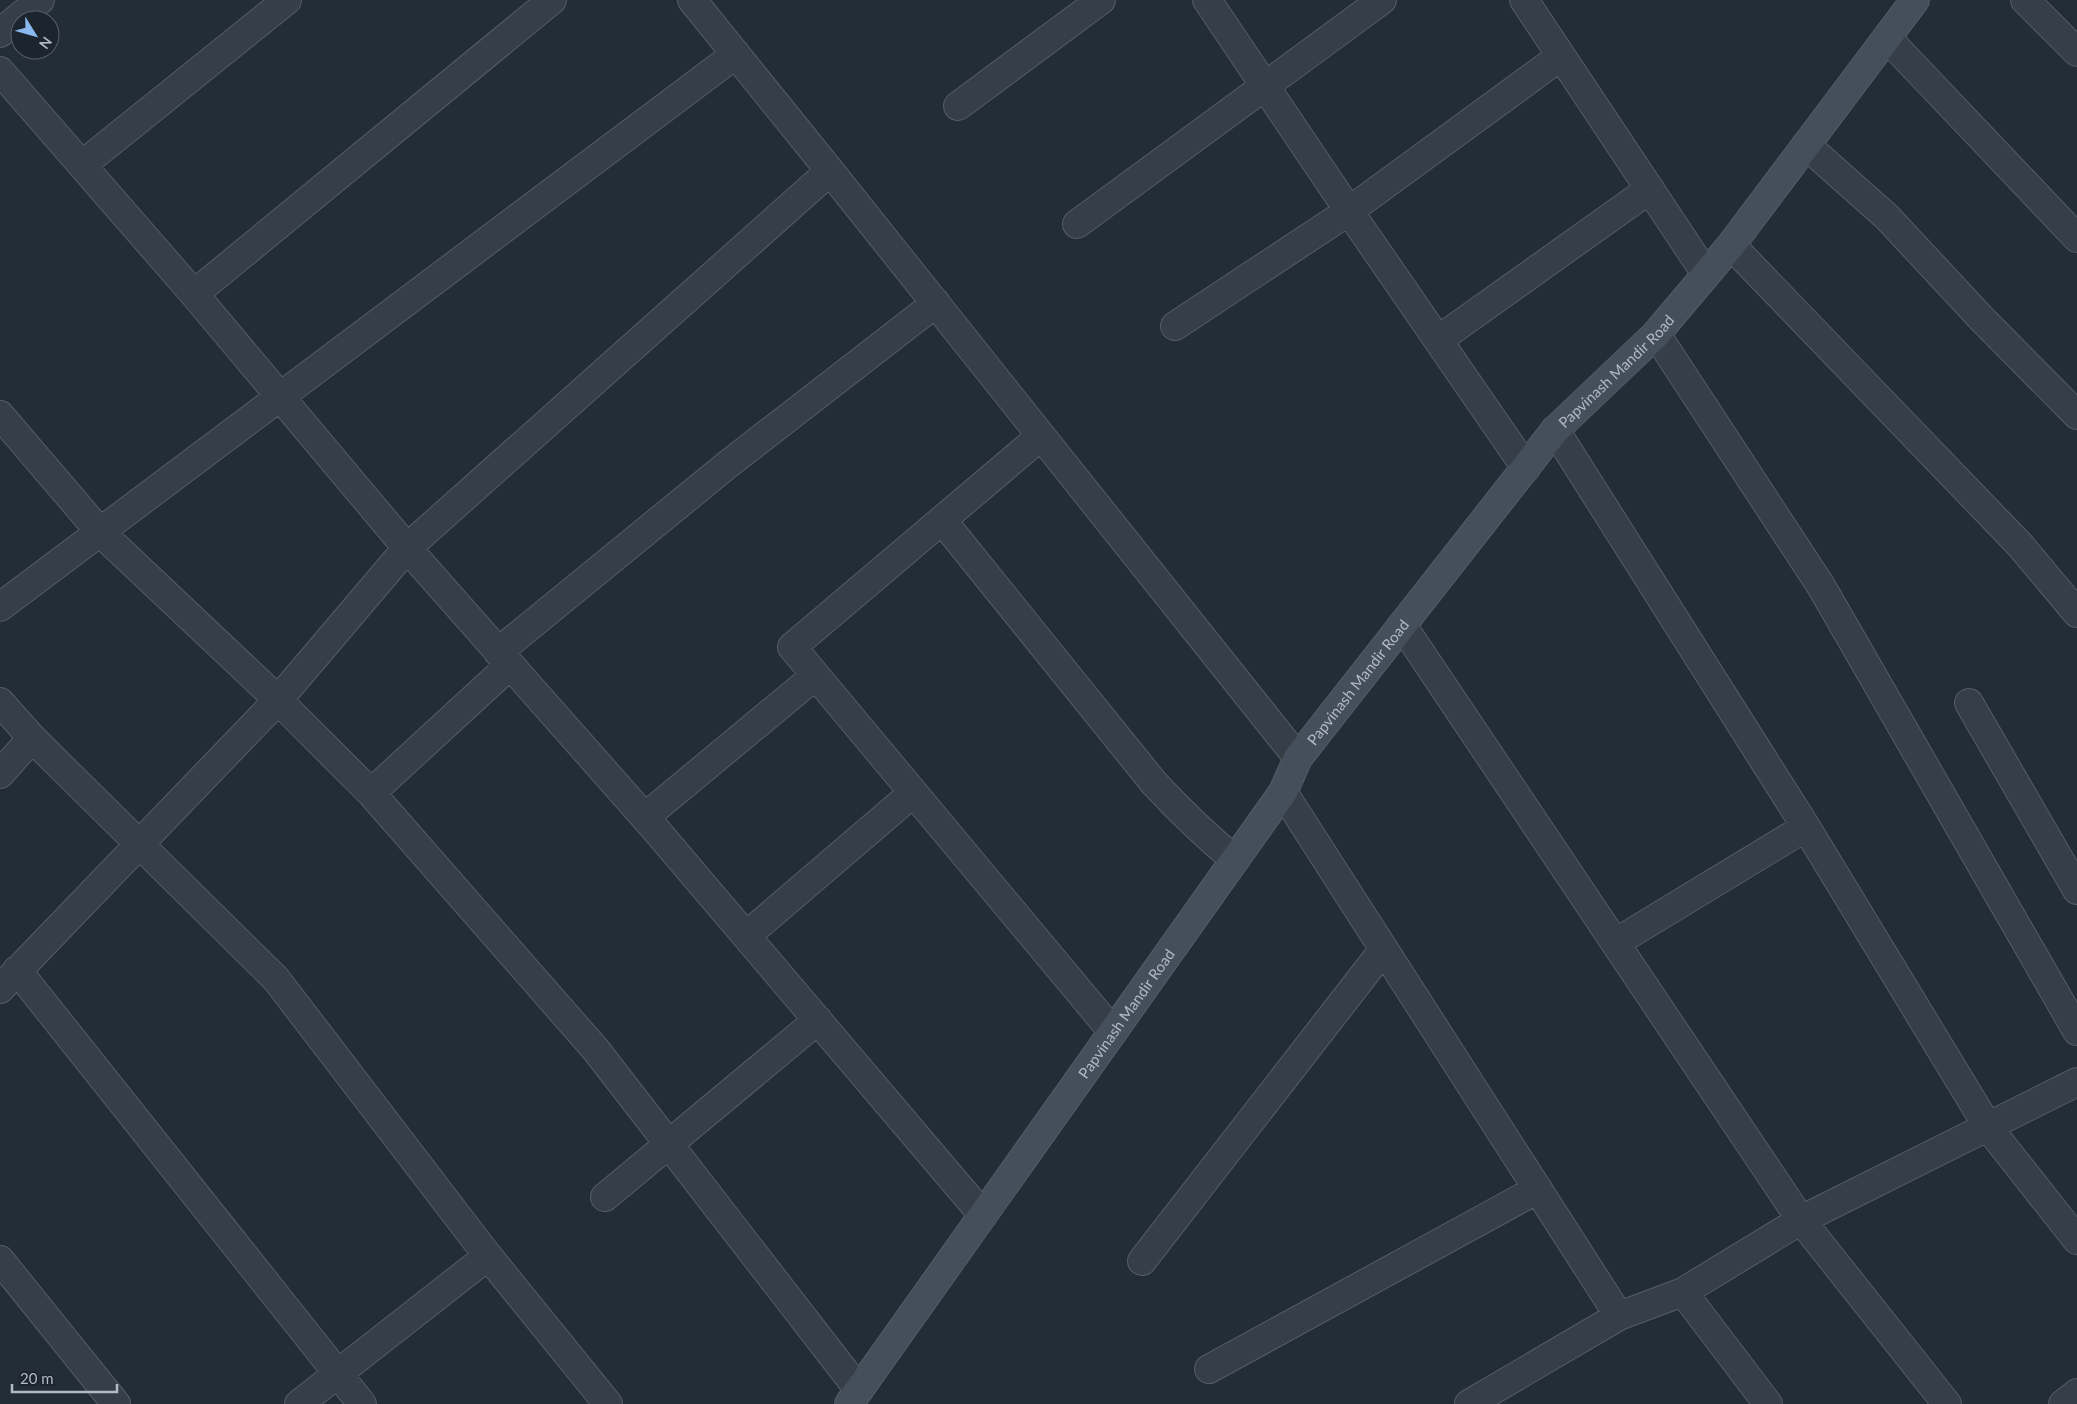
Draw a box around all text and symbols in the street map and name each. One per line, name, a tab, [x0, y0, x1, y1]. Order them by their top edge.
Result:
north arrow	[10, 10, 60, 60]
text: N	[36, 34, 56, 53]
street label: Papvinash Mandir Road	[1554, 311, 1677, 431]
street label: Papvinash Mandir Road	[1303, 616, 1412, 748]
street label: Papvinash Mandir Road	[1074, 945, 1178, 1081]
scale bar	[12, 1362, 118, 1394]
text: 20 m	[20, 1369, 54, 1387]

